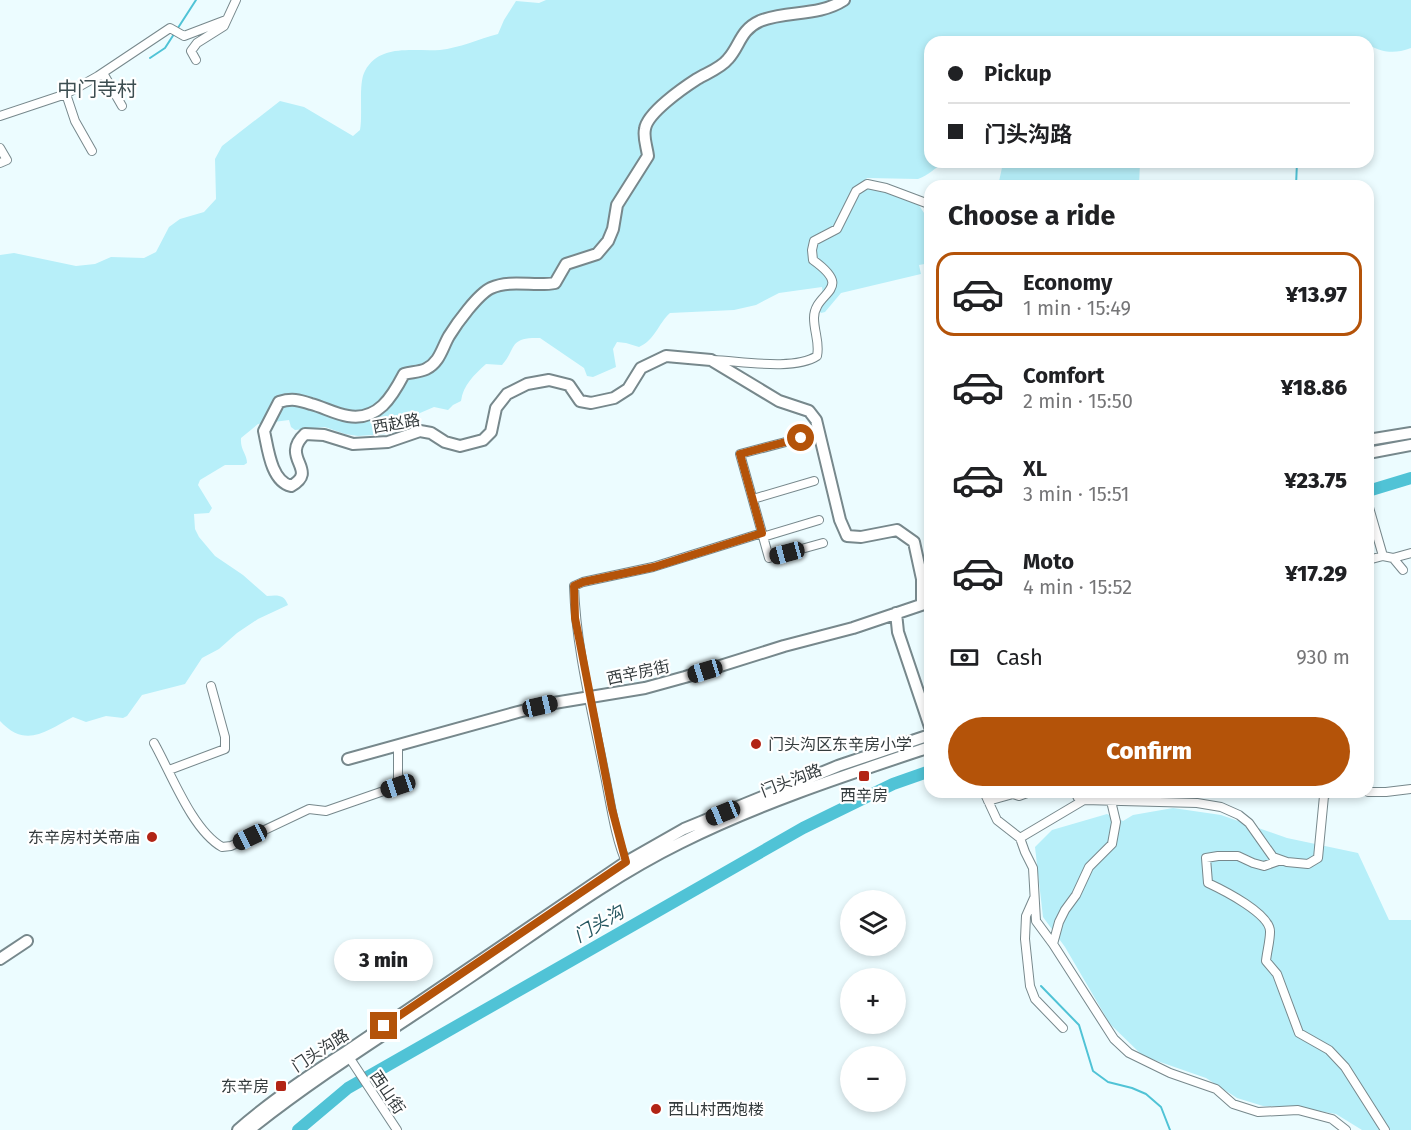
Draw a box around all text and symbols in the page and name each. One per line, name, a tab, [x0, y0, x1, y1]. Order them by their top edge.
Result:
text: Pickup	[984, 60, 1052, 87]
district label: 中门寺村	[57, 77, 137, 101]
text: 门头沟路	[984, 121, 1072, 148]
text: Choose a ride	[948, 200, 1115, 232]
icon: car	[951, 267, 1005, 321]
text: Economy	[1023, 269, 1112, 296]
text: ¥13.97	[1285, 281, 1347, 308]
text: 1 min · 15:49	[1023, 296, 1131, 320]
icon: car	[951, 360, 1005, 414]
text: Comfort	[1023, 362, 1104, 389]
text: ¥18.86	[1281, 374, 1347, 401]
text: 2 min · 15:50	[1023, 389, 1133, 413]
street label: 西赵路	[371, 410, 421, 437]
route start	[787, 424, 814, 451]
icon: car	[951, 453, 1005, 507]
text: XL	[1023, 455, 1047, 482]
text: ¥23.75	[1284, 467, 1347, 494]
text: 3 min · 15:51	[1023, 482, 1129, 506]
car	[767, 540, 807, 566]
icon: car	[951, 546, 1005, 600]
text: Moto	[1023, 548, 1074, 575]
text: ¥17.29	[1285, 560, 1347, 587]
text: 4 min · 15:52	[1023, 575, 1132, 599]
icon: cash	[948, 641, 981, 674]
text: Cash	[996, 644, 1043, 671]
text: 930 m	[1296, 645, 1350, 669]
street label: 西辛房街	[605, 657, 671, 688]
car	[685, 657, 725, 685]
car	[520, 693, 560, 719]
button: Confirm	[948, 717, 1350, 786]
place label: 门头沟区东辛房小学	[768, 735, 912, 754]
marker: 门头沟区东辛房小学	[749, 737, 763, 751]
street label: 门头沟路	[758, 760, 824, 801]
marker: 西辛房	[857, 769, 871, 783]
car	[378, 772, 418, 800]
place label: 西辛房	[840, 786, 888, 805]
car	[703, 798, 743, 828]
car	[230, 821, 270, 853]
place label: 东辛房村关帝庙	[28, 828, 140, 847]
marker: 东辛房村关帝庙	[145, 830, 159, 844]
map controls	[840, 890, 906, 1112]
button: layers	[840, 890, 906, 956]
water label: 门头沟	[570, 900, 630, 947]
callout: 3 min	[334, 939, 434, 981]
text: 3 min	[359, 948, 408, 972]
button: +	[840, 968, 906, 1034]
route end	[370, 1012, 397, 1039]
street label: 门头沟路	[288, 1025, 352, 1076]
button: −	[840, 1046, 906, 1112]
street label: 西山街	[366, 1067, 409, 1117]
place label: 东辛房	[221, 1077, 269, 1096]
marker: 东辛房	[274, 1079, 288, 1093]
place label: 西山村西炮楼	[668, 1100, 764, 1119]
marker: 西山村西炮楼	[649, 1102, 663, 1116]

